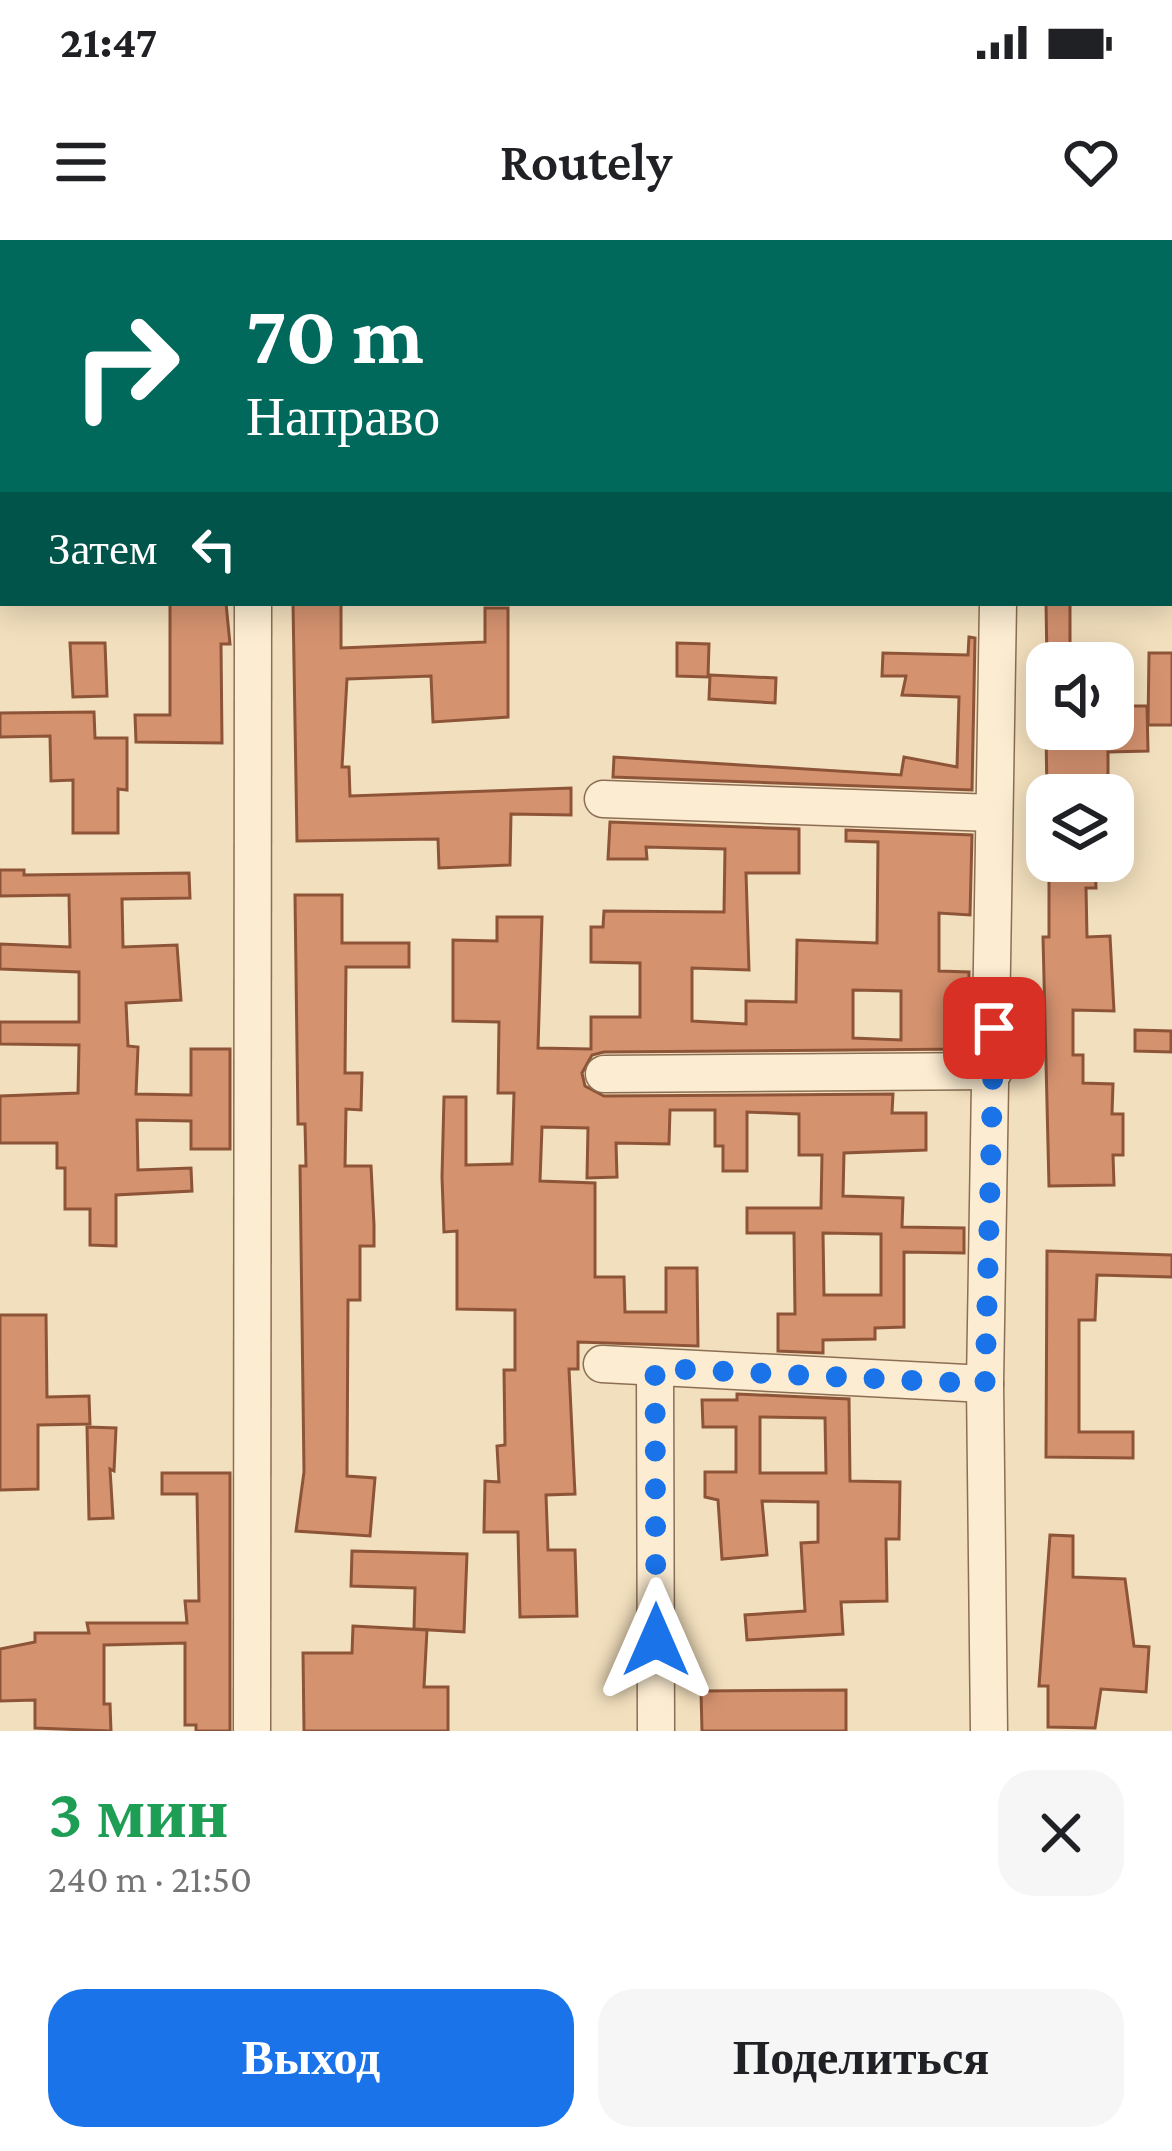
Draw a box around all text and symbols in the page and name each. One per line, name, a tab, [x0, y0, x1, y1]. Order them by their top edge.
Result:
text: 21:47	[60, 17, 157, 67]
icon: menu	[48, 129, 114, 195]
icon: heart	[1058, 129, 1124, 195]
text: Routely	[500, 132, 672, 192]
icon: right	[48, 288, 204, 444]
text: 70 m	[246, 288, 424, 381]
text: Направо	[246, 387, 440, 447]
icon: left	[181, 516, 247, 582]
text: Затем	[48, 524, 157, 574]
map controls	[1026, 642, 1134, 882]
button: sound	[1026, 642, 1134, 750]
button: layers	[1026, 774, 1134, 882]
pin	[943, 977, 1045, 1079]
icon: arrive	[961, 995, 1027, 1061]
position arrow	[593, 1577, 719, 1703]
button: close	[998, 1770, 1124, 1896]
text: 3 мин	[48, 1772, 228, 1852]
text: 240 m · 21:50	[48, 1857, 252, 1900]
button: Выход	[48, 1989, 574, 2127]
button: Поделиться	[598, 1989, 1124, 2127]

